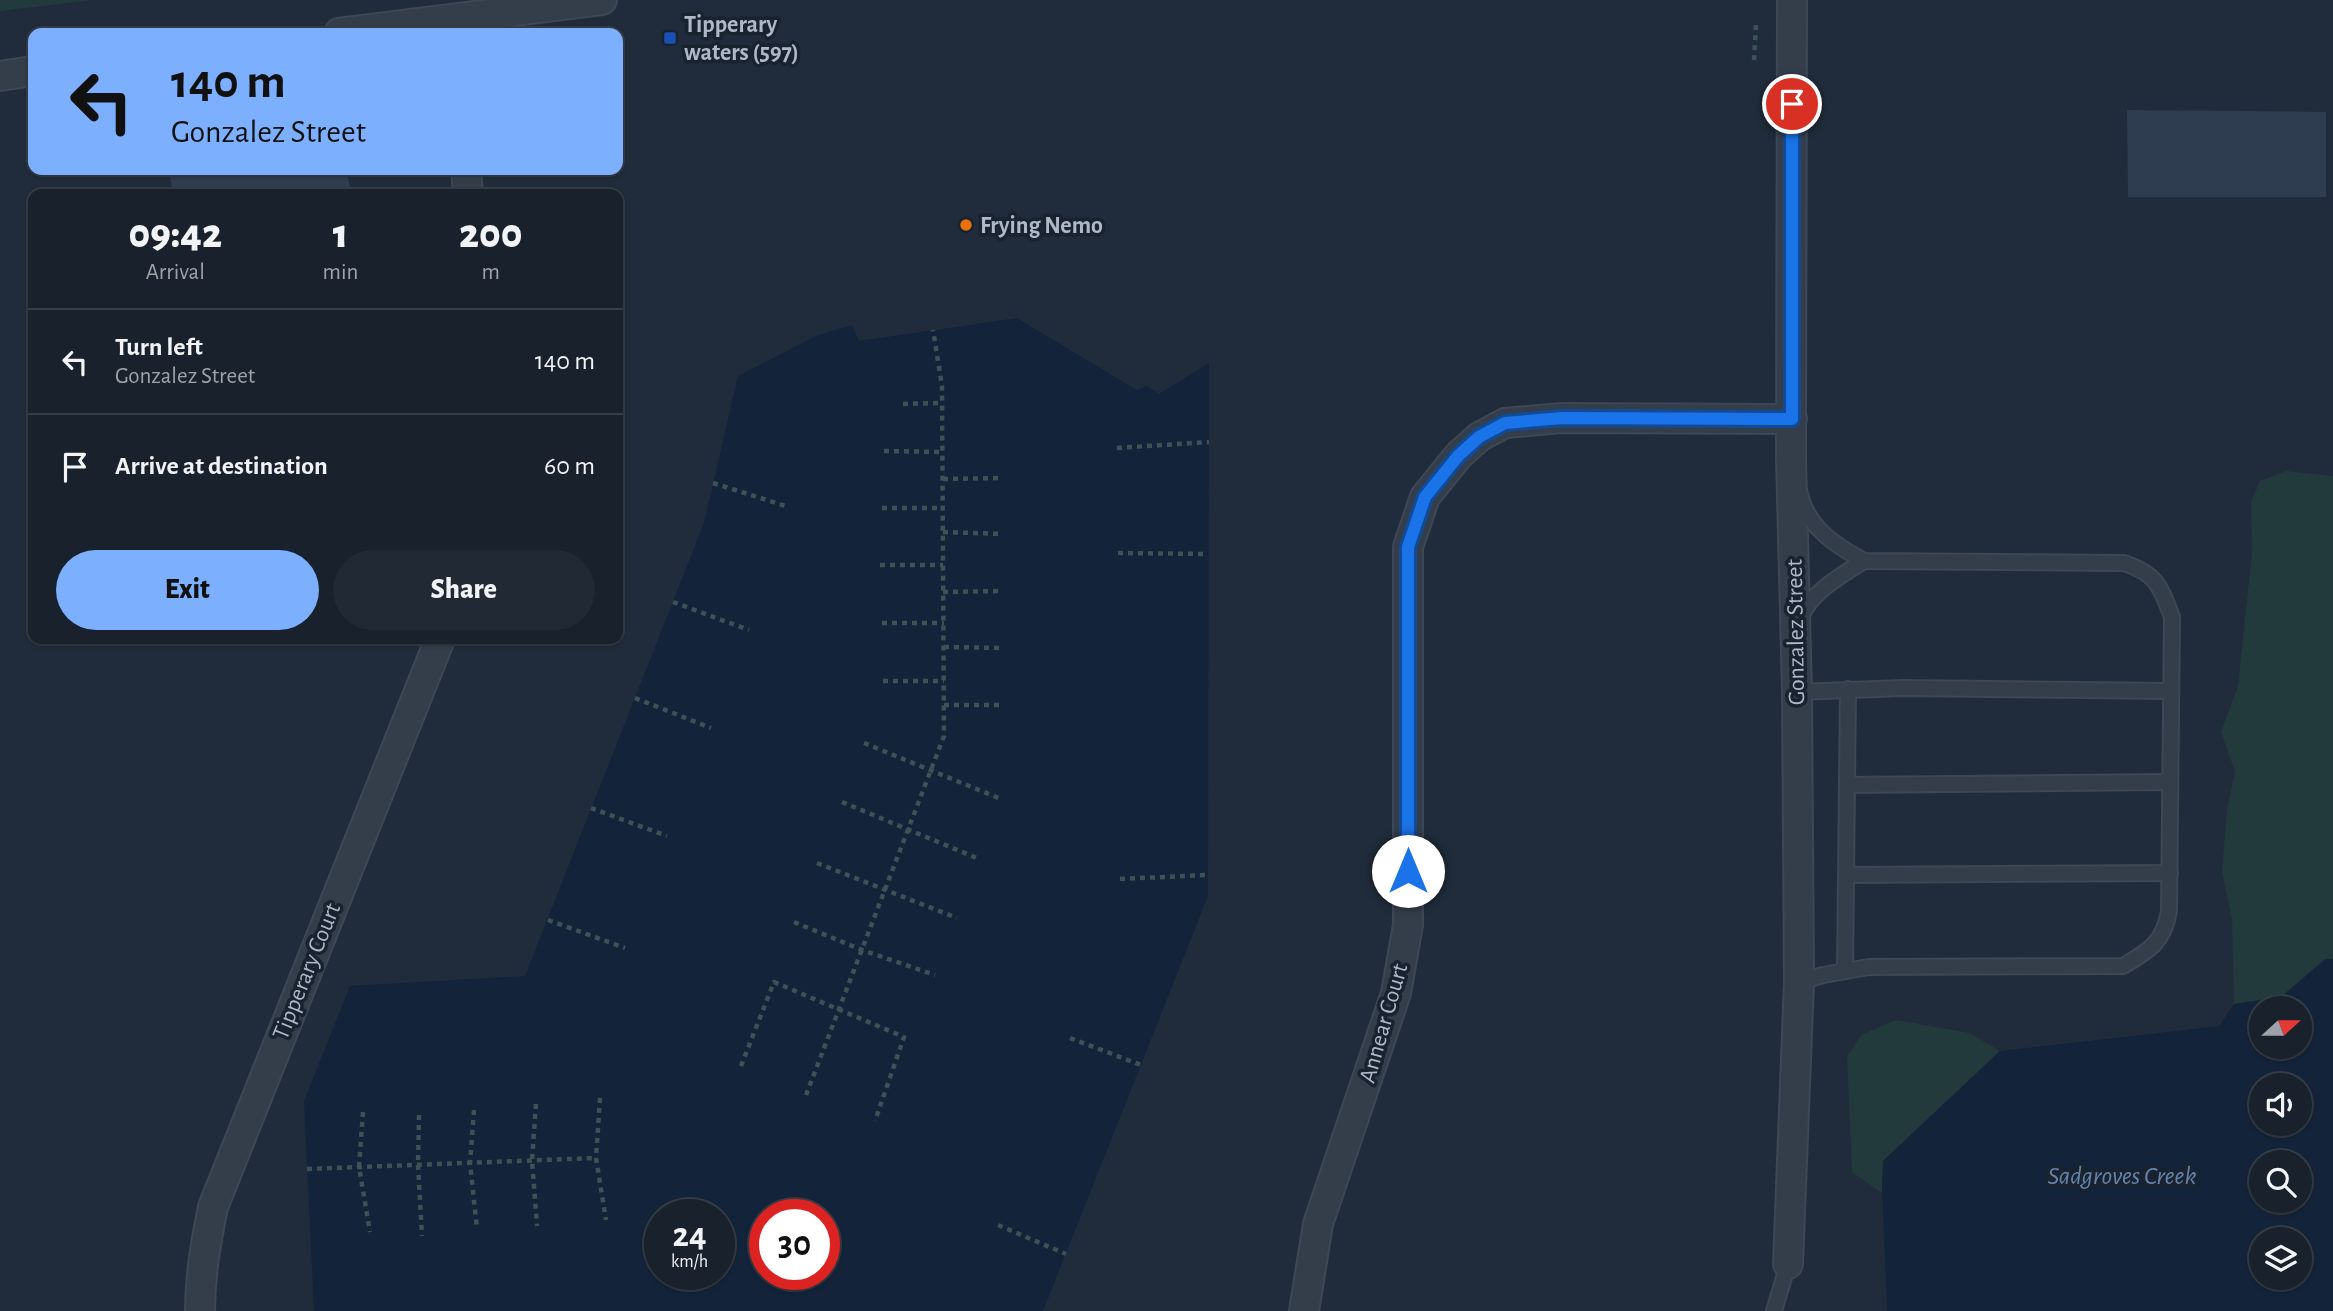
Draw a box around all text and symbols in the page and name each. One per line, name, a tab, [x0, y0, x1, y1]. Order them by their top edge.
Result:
place label: Tipperary waters (597)	[684, 13, 799, 65]
marker: Tipperary waters (597)	[662, 30, 678, 46]
icon: left	[56, 56, 147, 147]
text: 140 m	[171, 58, 286, 107]
pin	[1762, 74, 1822, 134]
icon: arrive	[1773, 85, 1811, 123]
text: Gonzalez Street	[171, 116, 366, 148]
text: 09:42	[128, 213, 222, 255]
text: 1	[333, 213, 348, 255]
text: 200	[459, 213, 523, 255]
place label: Frying Nemo	[980, 214, 1103, 238]
marker: Frying Nemo	[958, 217, 974, 233]
text: Arrival	[146, 261, 205, 284]
text: min	[323, 261, 358, 284]
text: m	[481, 261, 500, 284]
text: Turn left	[115, 334, 203, 360]
icon: left	[56, 343, 94, 381]
text: 140 m	[535, 348, 595, 374]
text: Gonzalez Street	[115, 365, 255, 388]
icon: arrive	[56, 448, 94, 486]
text: Arrive at destination	[115, 453, 328, 479]
text: 60 m	[544, 453, 595, 479]
button: Exit	[56, 550, 319, 630]
button: Share	[333, 550, 595, 630]
street label: Gonzalez Street	[1783, 558, 1809, 705]
position arrow	[1371, 834, 1445, 908]
street label: Tipperary Court	[269, 899, 345, 1043]
street label: Annear Court	[1355, 961, 1413, 1086]
north arrow	[2249, 996, 2312, 1059]
map controls	[2249, 996, 2312, 1290]
button: sound	[2249, 1073, 2312, 1136]
button: search	[2249, 1150, 2312, 1213]
water label: Sadgroves Creek	[2048, 1163, 2196, 1189]
speed limit sign: 30	[749, 1199, 840, 1290]
text: 24	[672, 1218, 707, 1253]
button: layers	[2249, 1227, 2312, 1290]
text: km/h	[671, 1253, 708, 1271]

